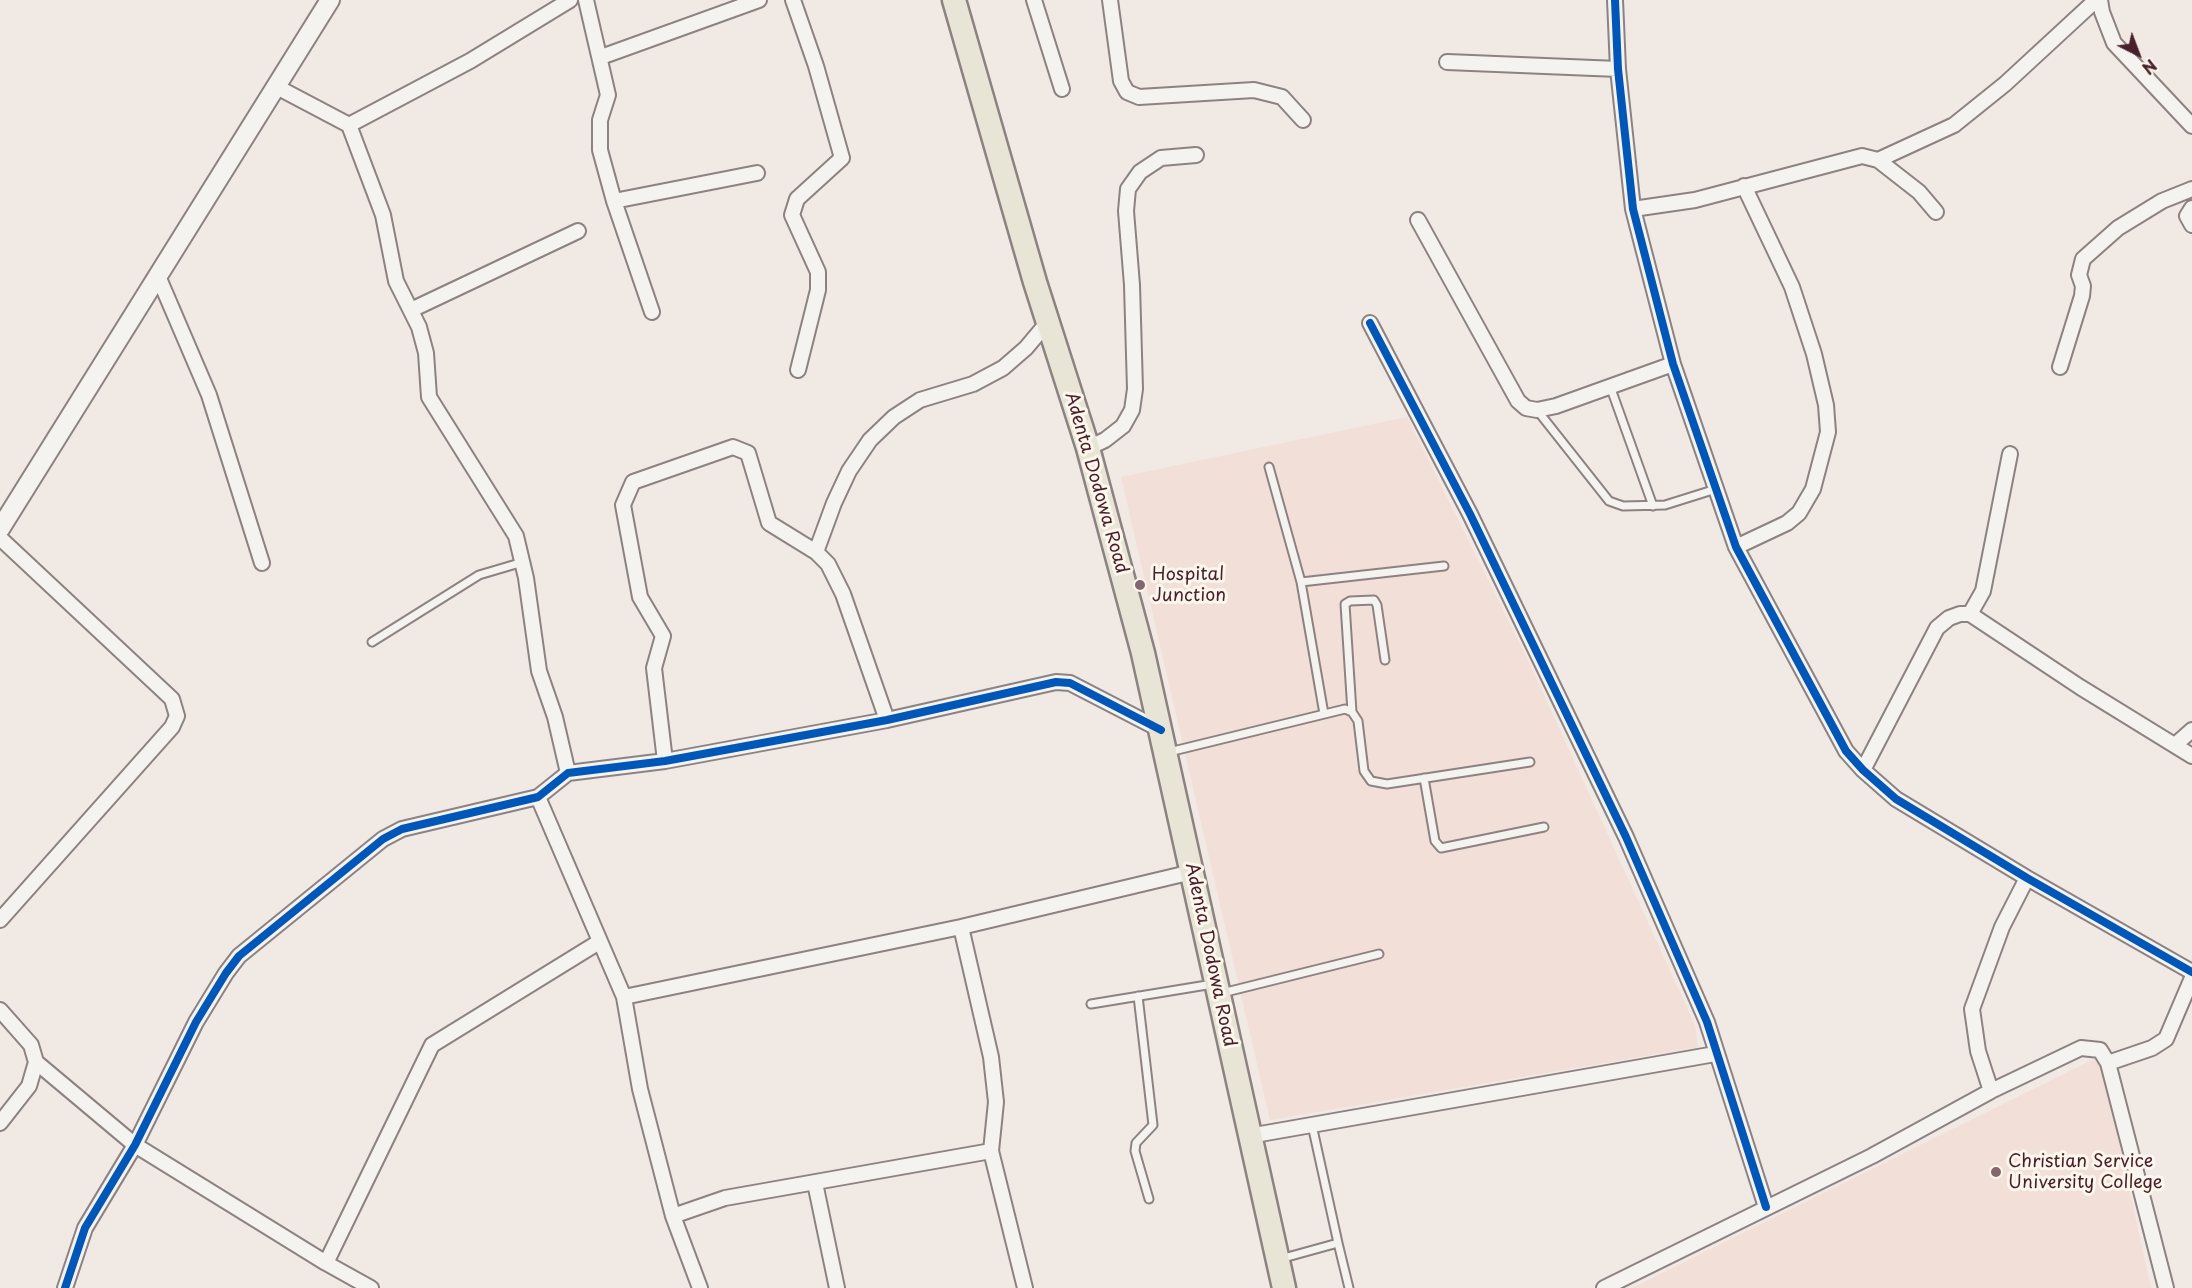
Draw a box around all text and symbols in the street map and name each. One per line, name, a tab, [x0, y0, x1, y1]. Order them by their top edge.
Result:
north arrow	[2108, 24, 2168, 84]
text: N	[2137, 54, 2163, 81]
street label: Adenta Dodowa Road	[1060, 390, 1132, 576]
place label: Hospital Junction	[1152, 564, 1226, 606]
marker: Hospital Junction	[1133, 578, 1147, 592]
street label: Adenta Dodowa Road	[1180, 861, 1240, 1049]
place label: Christian Service University College	[2008, 1151, 2163, 1194]
marker: Christian Service University College	[1989, 1165, 2003, 1179]

